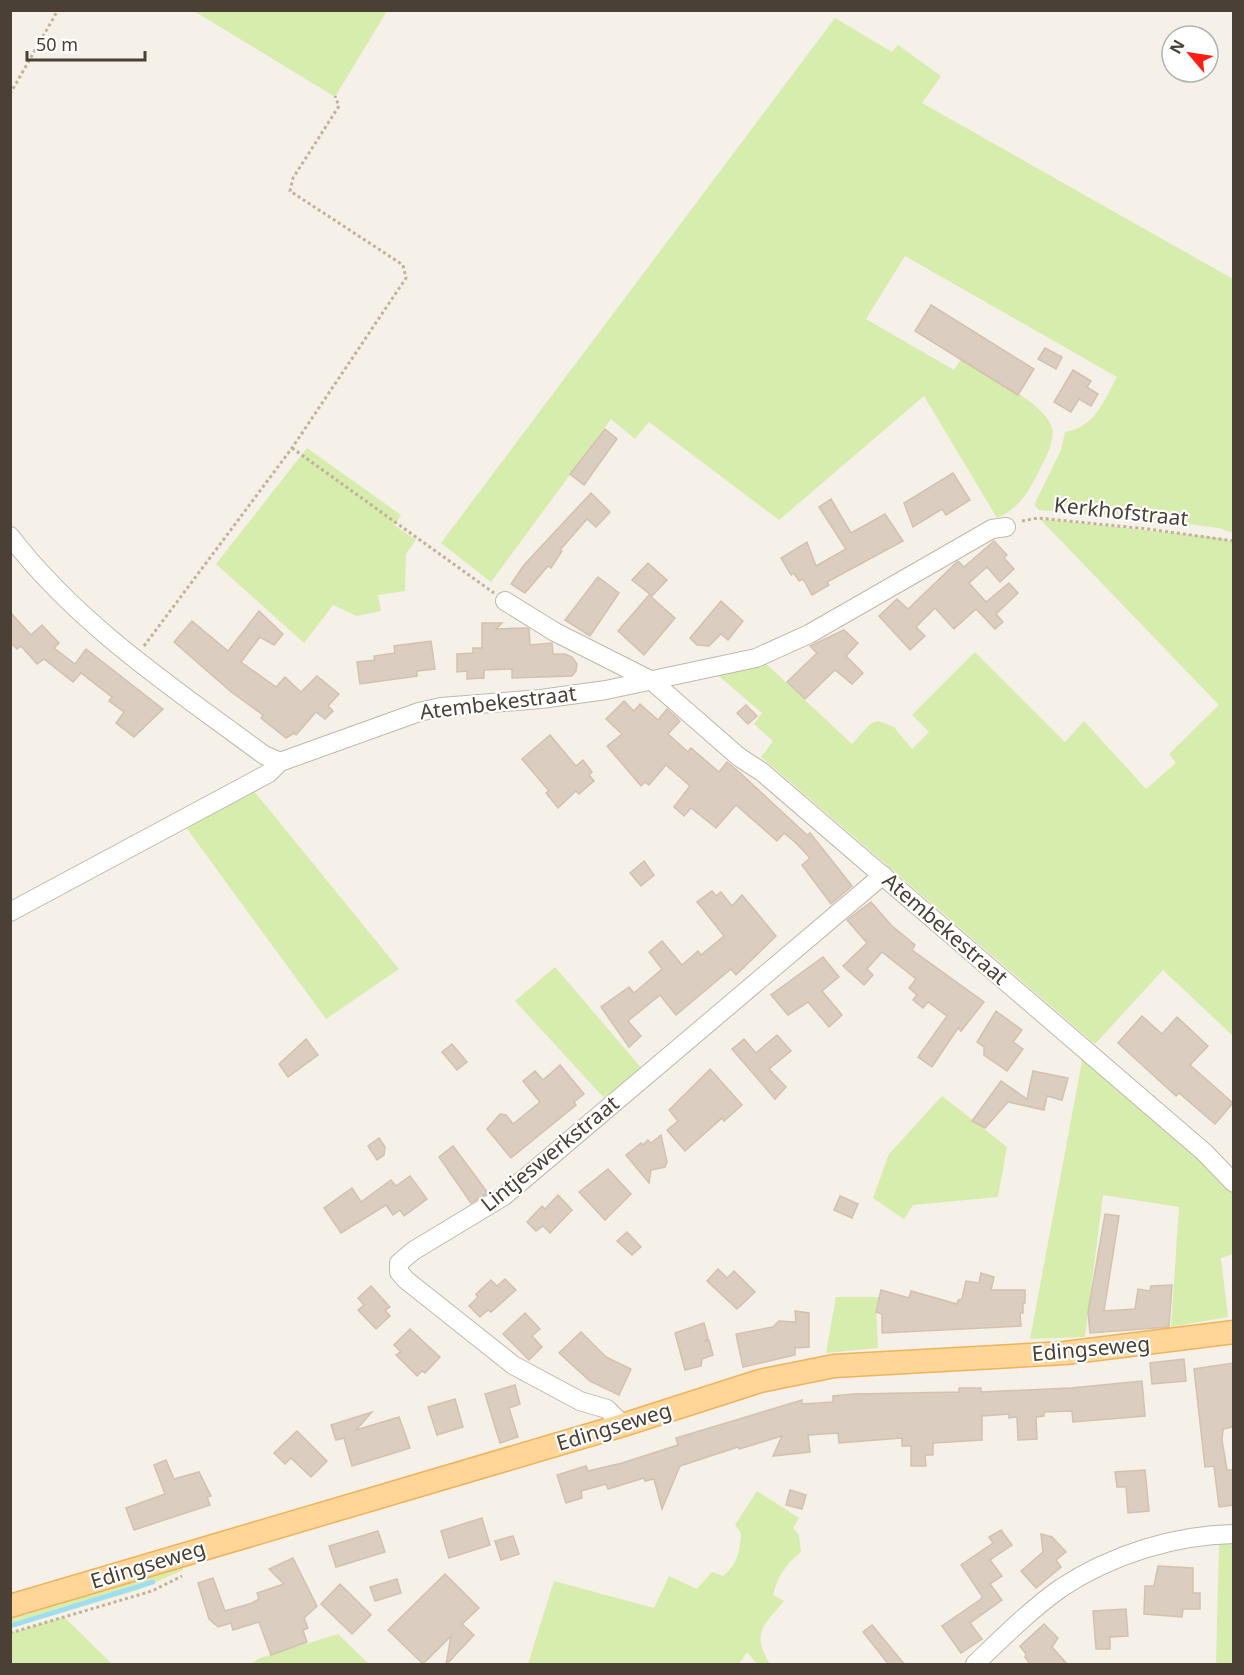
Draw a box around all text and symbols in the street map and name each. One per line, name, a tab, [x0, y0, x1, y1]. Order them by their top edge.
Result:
scale bar	[27, 24, 146, 62]
north arrow	[1160, 24, 1220, 84]
text: 50 m	[36, 32, 78, 56]
text: N	[1164, 36, 1190, 58]
street label: Kerkhofstraat	[1053, 490, 1190, 532]
street label: Atembekestraat	[418, 678, 578, 725]
street label: Atembekestraat	[877, 866, 1015, 991]
street label: Lintjeswerkstraat	[475, 1089, 624, 1217]
street label: Edingseweg	[1031, 1329, 1151, 1367]
street label: Edingseweg	[553, 1395, 675, 1457]
street label: Edingseweg	[87, 1533, 209, 1595]

